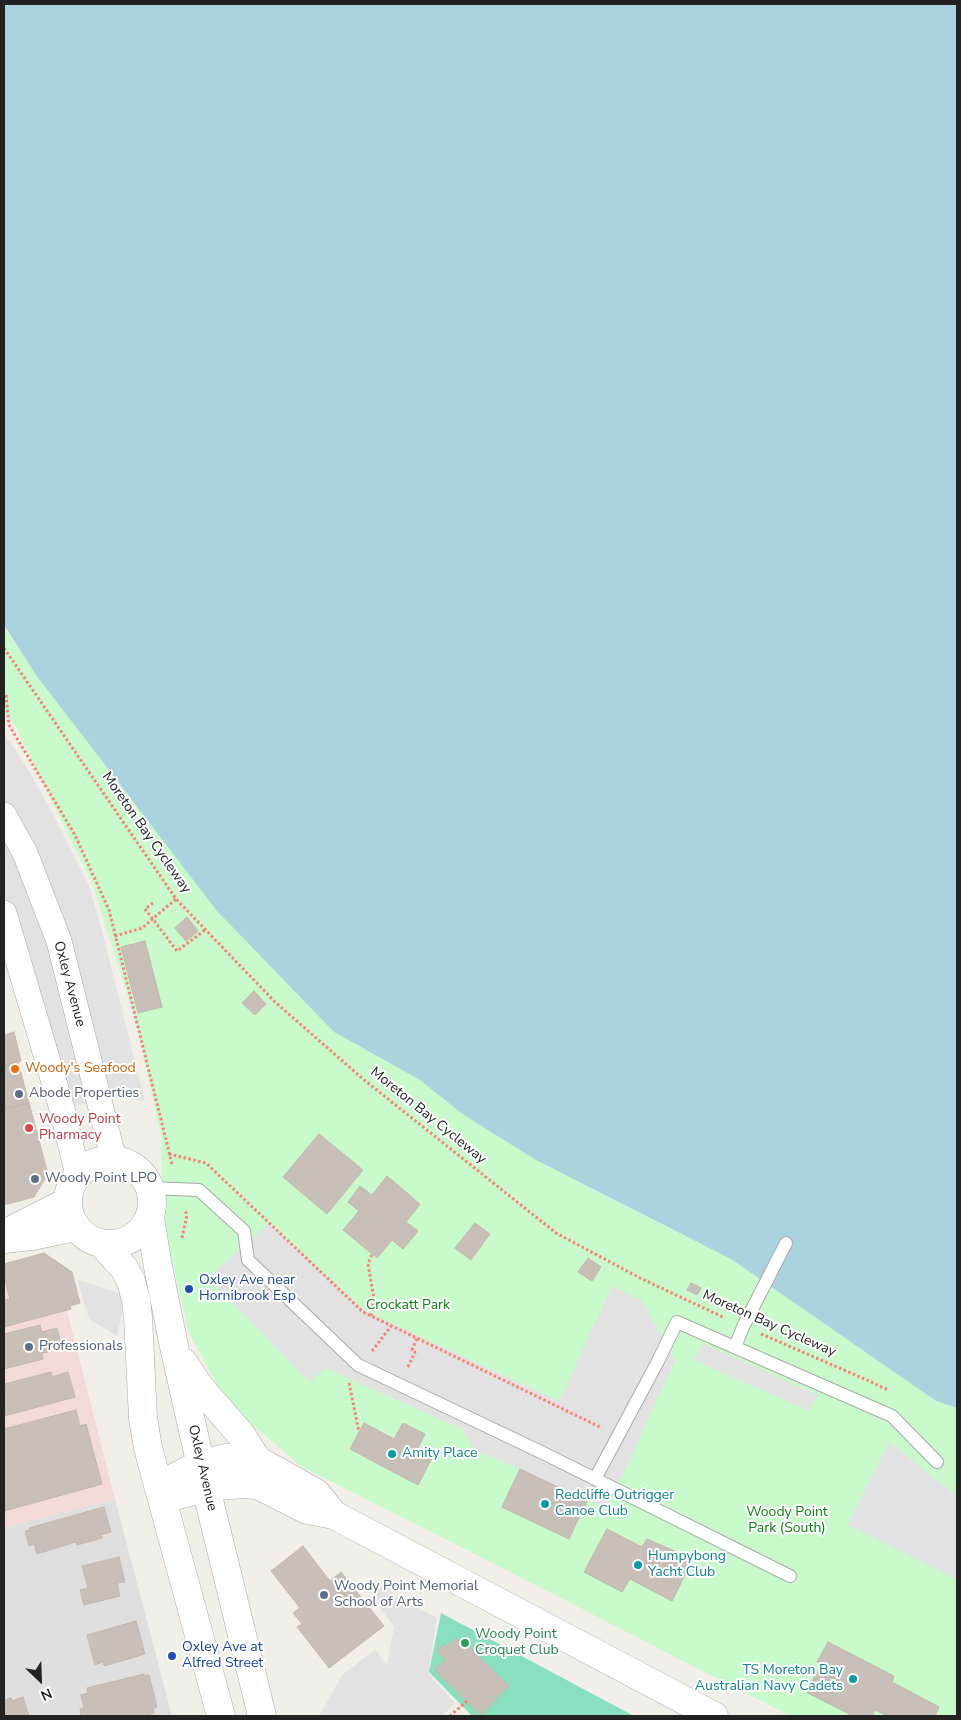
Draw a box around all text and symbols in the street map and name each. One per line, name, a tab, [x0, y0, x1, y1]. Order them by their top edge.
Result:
street label: Moreton Bay Cycleway	[98, 769, 194, 897]
street label: Oxley Avenue	[50, 939, 88, 1029]
place label: Woody's Seafood	[25, 1061, 136, 1077]
marker: Woody's Seafood	[9, 1063, 21, 1075]
street label: Moreton Bay Cycleway	[367, 1064, 489, 1168]
place label: Abode Properties	[29, 1086, 139, 1102]
marker: Abode Properties	[13, 1088, 25, 1100]
place label: Woody Point Pharmacy	[39, 1112, 121, 1144]
marker: Woody Point Pharmacy	[23, 1122, 35, 1134]
place label: Woody Point LPO	[45, 1171, 157, 1187]
marker: Woody Point LPO	[29, 1173, 41, 1185]
place label: Oxley Ave near Hornibrook Esp	[199, 1273, 296, 1305]
marker: Oxley Ave near Hornibrook Esp	[183, 1283, 195, 1295]
street label: Moreton Bay Cycleway	[700, 1287, 838, 1361]
park label: Crockatt Park	[366, 1298, 450, 1314]
place label: Professionals	[39, 1339, 123, 1355]
marker: Professionals	[23, 1341, 35, 1353]
street label: Oxley Avenue	[184, 1423, 220, 1513]
place label: Amity Place	[402, 1446, 477, 1462]
marker: Amity Place	[386, 1448, 398, 1460]
place label: Redcliffe Outrigger Canoe Club	[555, 1488, 674, 1520]
marker: Redcliffe Outrigger Canoe Club	[539, 1498, 551, 1510]
park label: Woody Point Park (South)	[746, 1505, 828, 1538]
place label: Humpybong Yacht Club	[648, 1549, 726, 1581]
marker: Humpybong Yacht Club	[632, 1559, 644, 1571]
place label: Woody Point Memorial School of Arts	[334, 1579, 478, 1611]
marker: Woody Point Memorial School of Arts	[318, 1589, 330, 1601]
place label: Woody Point Croquet Club	[475, 1627, 559, 1660]
marker: Woody Point Croquet Club	[459, 1637, 471, 1649]
place label: Oxley Ave at Alfred Street	[182, 1640, 263, 1672]
marker: Oxley Ave at Alfred Street	[166, 1650, 178, 1662]
north arrow	[15, 1655, 65, 1705]
place label: TS Moreton Bay Australian Navy Cadets	[695, 1663, 843, 1695]
marker: TS Moreton Bay Australian Navy Cadets	[847, 1673, 859, 1685]
text: N	[38, 1683, 55, 1705]

